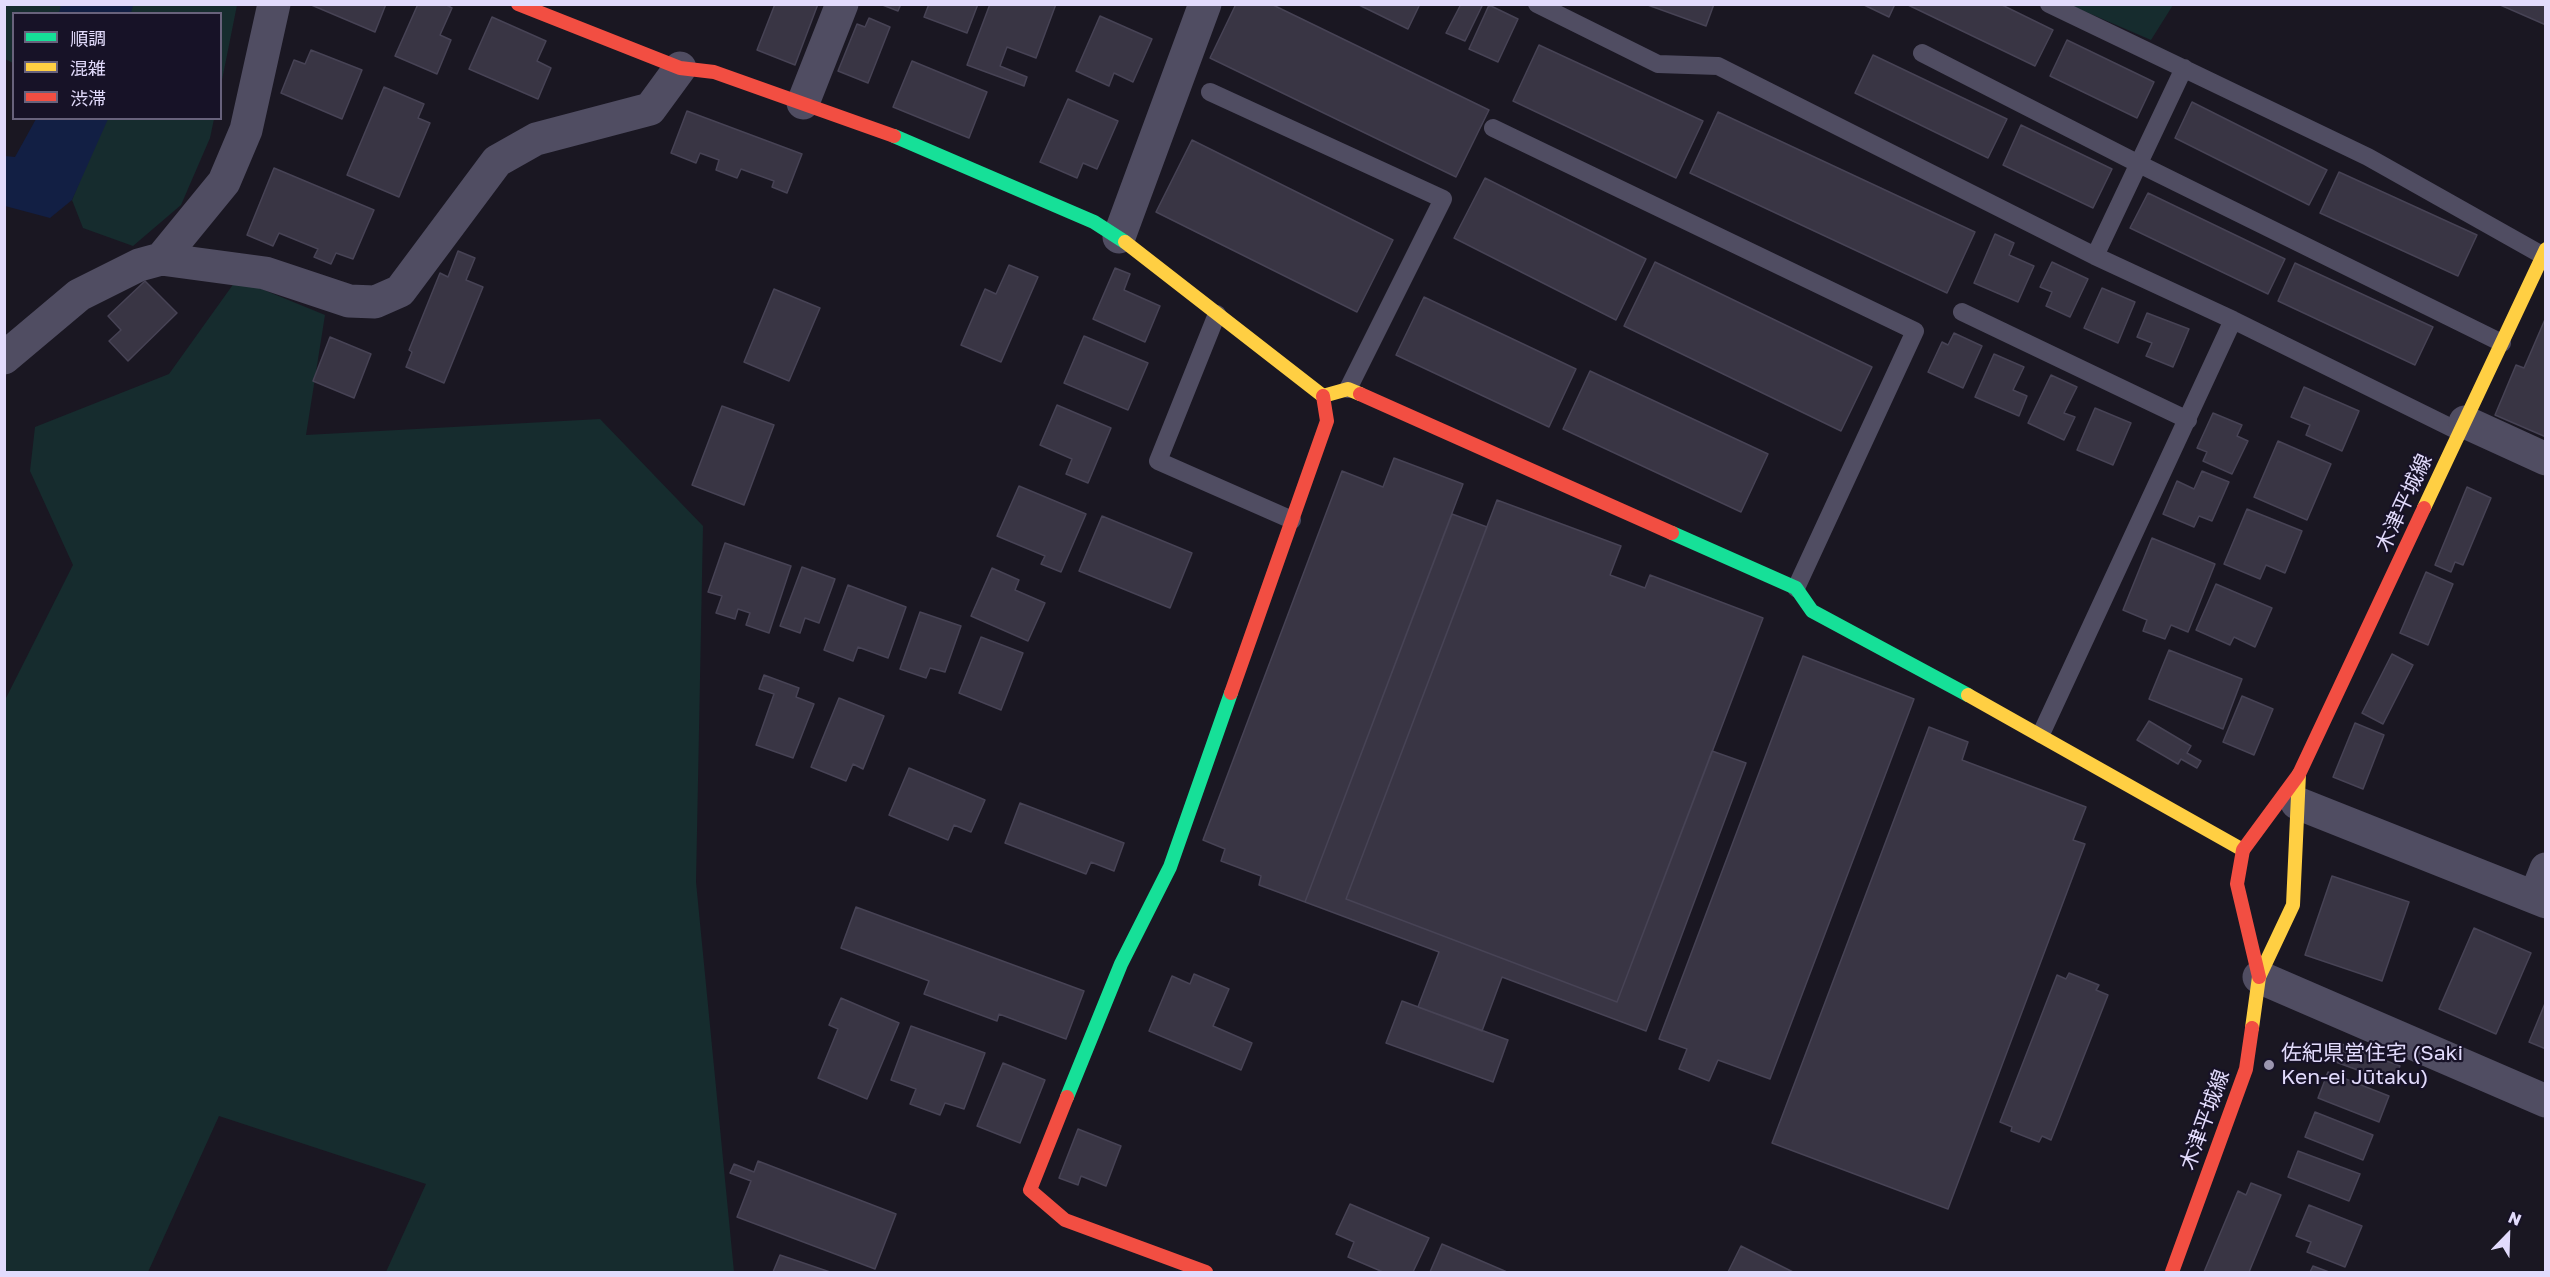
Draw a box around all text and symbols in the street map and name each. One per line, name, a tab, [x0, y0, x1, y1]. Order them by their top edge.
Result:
legend	[12, 12, 222, 120]
text: 順調	[70, 27, 106, 49]
text: 混雑	[70, 57, 106, 79]
text: 渋滞	[70, 87, 106, 109]
street label: 木津平城線	[2370, 450, 2438, 556]
place label: 佐紀県営住宅 (Saki Ken-ei Jūtaku)	[2281, 1040, 2463, 1090]
marker: 佐紀県営住宅 (Saki Ken-ei Jūtaku)	[2262, 1058, 2276, 1072]
street label: 木津平城線	[2175, 1066, 2235, 1174]
north arrow	[2478, 1205, 2538, 1265]
text: N	[2506, 1207, 2525, 1230]

